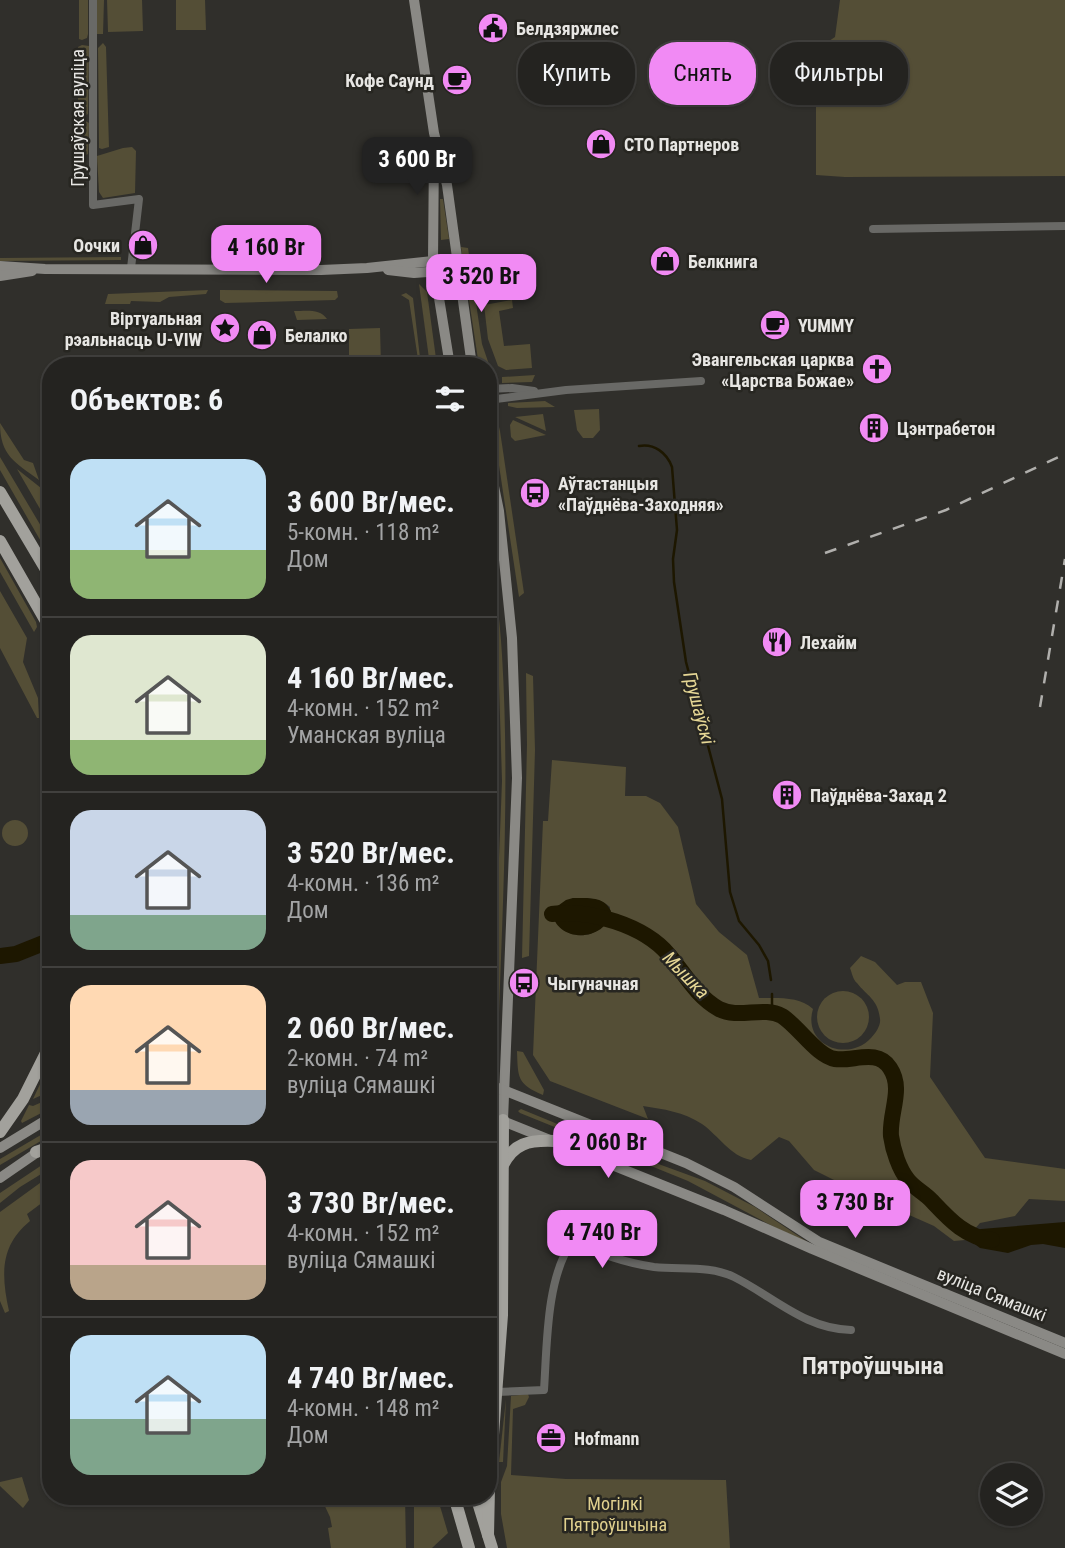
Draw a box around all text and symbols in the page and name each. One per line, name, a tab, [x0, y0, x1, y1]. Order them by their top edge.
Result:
public building icon: Белдзяржлес	[476, 11, 510, 45]
place label: Белдзяржлес	[516, 18, 619, 39]
chip: Купить	[518, 42, 635, 105]
chip: Снять	[649, 42, 756, 105]
chip: Фильтры	[770, 42, 908, 105]
street label: Грушаўская вуліца	[67, 49, 88, 187]
cafe icon: Кофе Саунд	[440, 63, 474, 97]
place label: Кофе Саунд	[345, 70, 434, 91]
shop icon: СТО Партнеров	[584, 127, 618, 161]
place label: СТО Партнеров	[624, 134, 739, 155]
pin: 3 600 Br	[345, 138, 489, 197]
text: 3 600 Br	[378, 146, 456, 173]
pin: 4 160 Br	[194, 226, 338, 285]
shop icon: Оочки	[126, 228, 160, 262]
text: 4 160 Br	[227, 234, 305, 261]
place label: Оочки	[73, 235, 120, 256]
shop icon: Белкнига	[648, 244, 682, 278]
place label: Белкнига	[688, 251, 758, 272]
pin: 3 520 Br	[409, 254, 553, 314]
text: 3 520 Br	[442, 263, 520, 290]
place label: Віртуальная рэальнасць U-VIW	[65, 308, 203, 350]
cafe icon: YUMMY	[758, 308, 792, 342]
place icon: Віртуальная рэальнасць U-VIW	[208, 311, 242, 345]
place label: YUMMY	[798, 315, 854, 336]
shop icon: Белалко	[245, 318, 279, 352]
place label: Белалко	[285, 325, 348, 346]
place label: Эвангельская царква «Царства Божае»	[692, 349, 854, 391]
church icon: Эвангельская царква «Царства Божае»	[860, 352, 894, 386]
icon: filters	[431, 380, 469, 418]
text: Объектов: 6	[70, 382, 223, 417]
building icon: Цэнтрабетон	[857, 411, 891, 445]
place label: Цэнтрабетон	[897, 418, 995, 439]
place label: Аўтастанцыя «Паўднёва-Заходняя»	[558, 473, 724, 515]
bus stop icon: Аўтастанцыя «Паўднёва-Заходняя»	[518, 476, 552, 510]
text: 3 600 Br/мес.	[287, 484, 455, 519]
icon: home	[126, 487, 210, 571]
text: 5-комн. · 118 m²	[287, 519, 439, 546]
text: Дом	[287, 546, 329, 573]
restaurant icon: Лехайм	[760, 625, 794, 659]
place label: Лехайм	[800, 632, 857, 653]
text: 4 160 Br/мес.	[287, 660, 455, 695]
icon: home	[126, 663, 210, 747]
water label: Грушаўскі	[678, 669, 720, 748]
text: 4-комн. · 152 m²	[287, 695, 439, 722]
text: Уманская вуліца	[287, 722, 446, 749]
building icon: Паўднёва-Захад 2	[770, 778, 804, 812]
place label: Паўднёва-Захад 2	[810, 785, 947, 806]
text: 3 520 Br/мес.	[287, 835, 455, 870]
icon: home	[126, 838, 210, 922]
text: 4-комн. · 136 m²	[287, 870, 439, 897]
text: Дом	[287, 897, 329, 924]
water label: Мышка	[658, 946, 714, 1004]
bus stop icon: Чыгуначная	[507, 966, 541, 1000]
place label: Чыгуначная	[547, 973, 639, 994]
text: 2 060 Br/мес.	[287, 1010, 455, 1045]
icon: home	[126, 1013, 210, 1097]
text: 2-комн. · 74 m²	[287, 1045, 428, 1072]
text: вуліца Сямашкі	[287, 1072, 435, 1099]
pin: 2 060 Br	[536, 1120, 680, 1180]
text: 2 060 Br	[569, 1129, 647, 1156]
pin: 3 730 Br	[783, 1180, 927, 1240]
text: 3 730 Br/мес.	[287, 1185, 455, 1220]
icon: home	[126, 1188, 210, 1272]
text: 3 730 Br	[816, 1189, 894, 1216]
pin: 4 740 Br	[530, 1210, 674, 1270]
text: 4 740 Br	[563, 1219, 641, 1246]
text: 4-комн. · 152 m²	[287, 1220, 439, 1247]
text: вуліца Сямашкі	[287, 1247, 435, 1274]
street label: вуліца Сямашкі	[934, 1262, 1050, 1326]
district label: Пятроўшчына	[802, 1352, 944, 1380]
text: 4 740 Br/мес.	[287, 1360, 455, 1395]
icon: home	[126, 1363, 210, 1447]
text: 4-комн. · 148 m²	[287, 1395, 439, 1422]
office icon: Hofmann	[534, 1421, 568, 1455]
text: Дом	[287, 1422, 329, 1449]
place label: Hofmann	[574, 1428, 639, 1449]
map controls	[980, 1463, 1043, 1526]
button: layers	[980, 1463, 1043, 1526]
park label: Могілкі Пятроўшчына	[563, 1493, 667, 1535]

